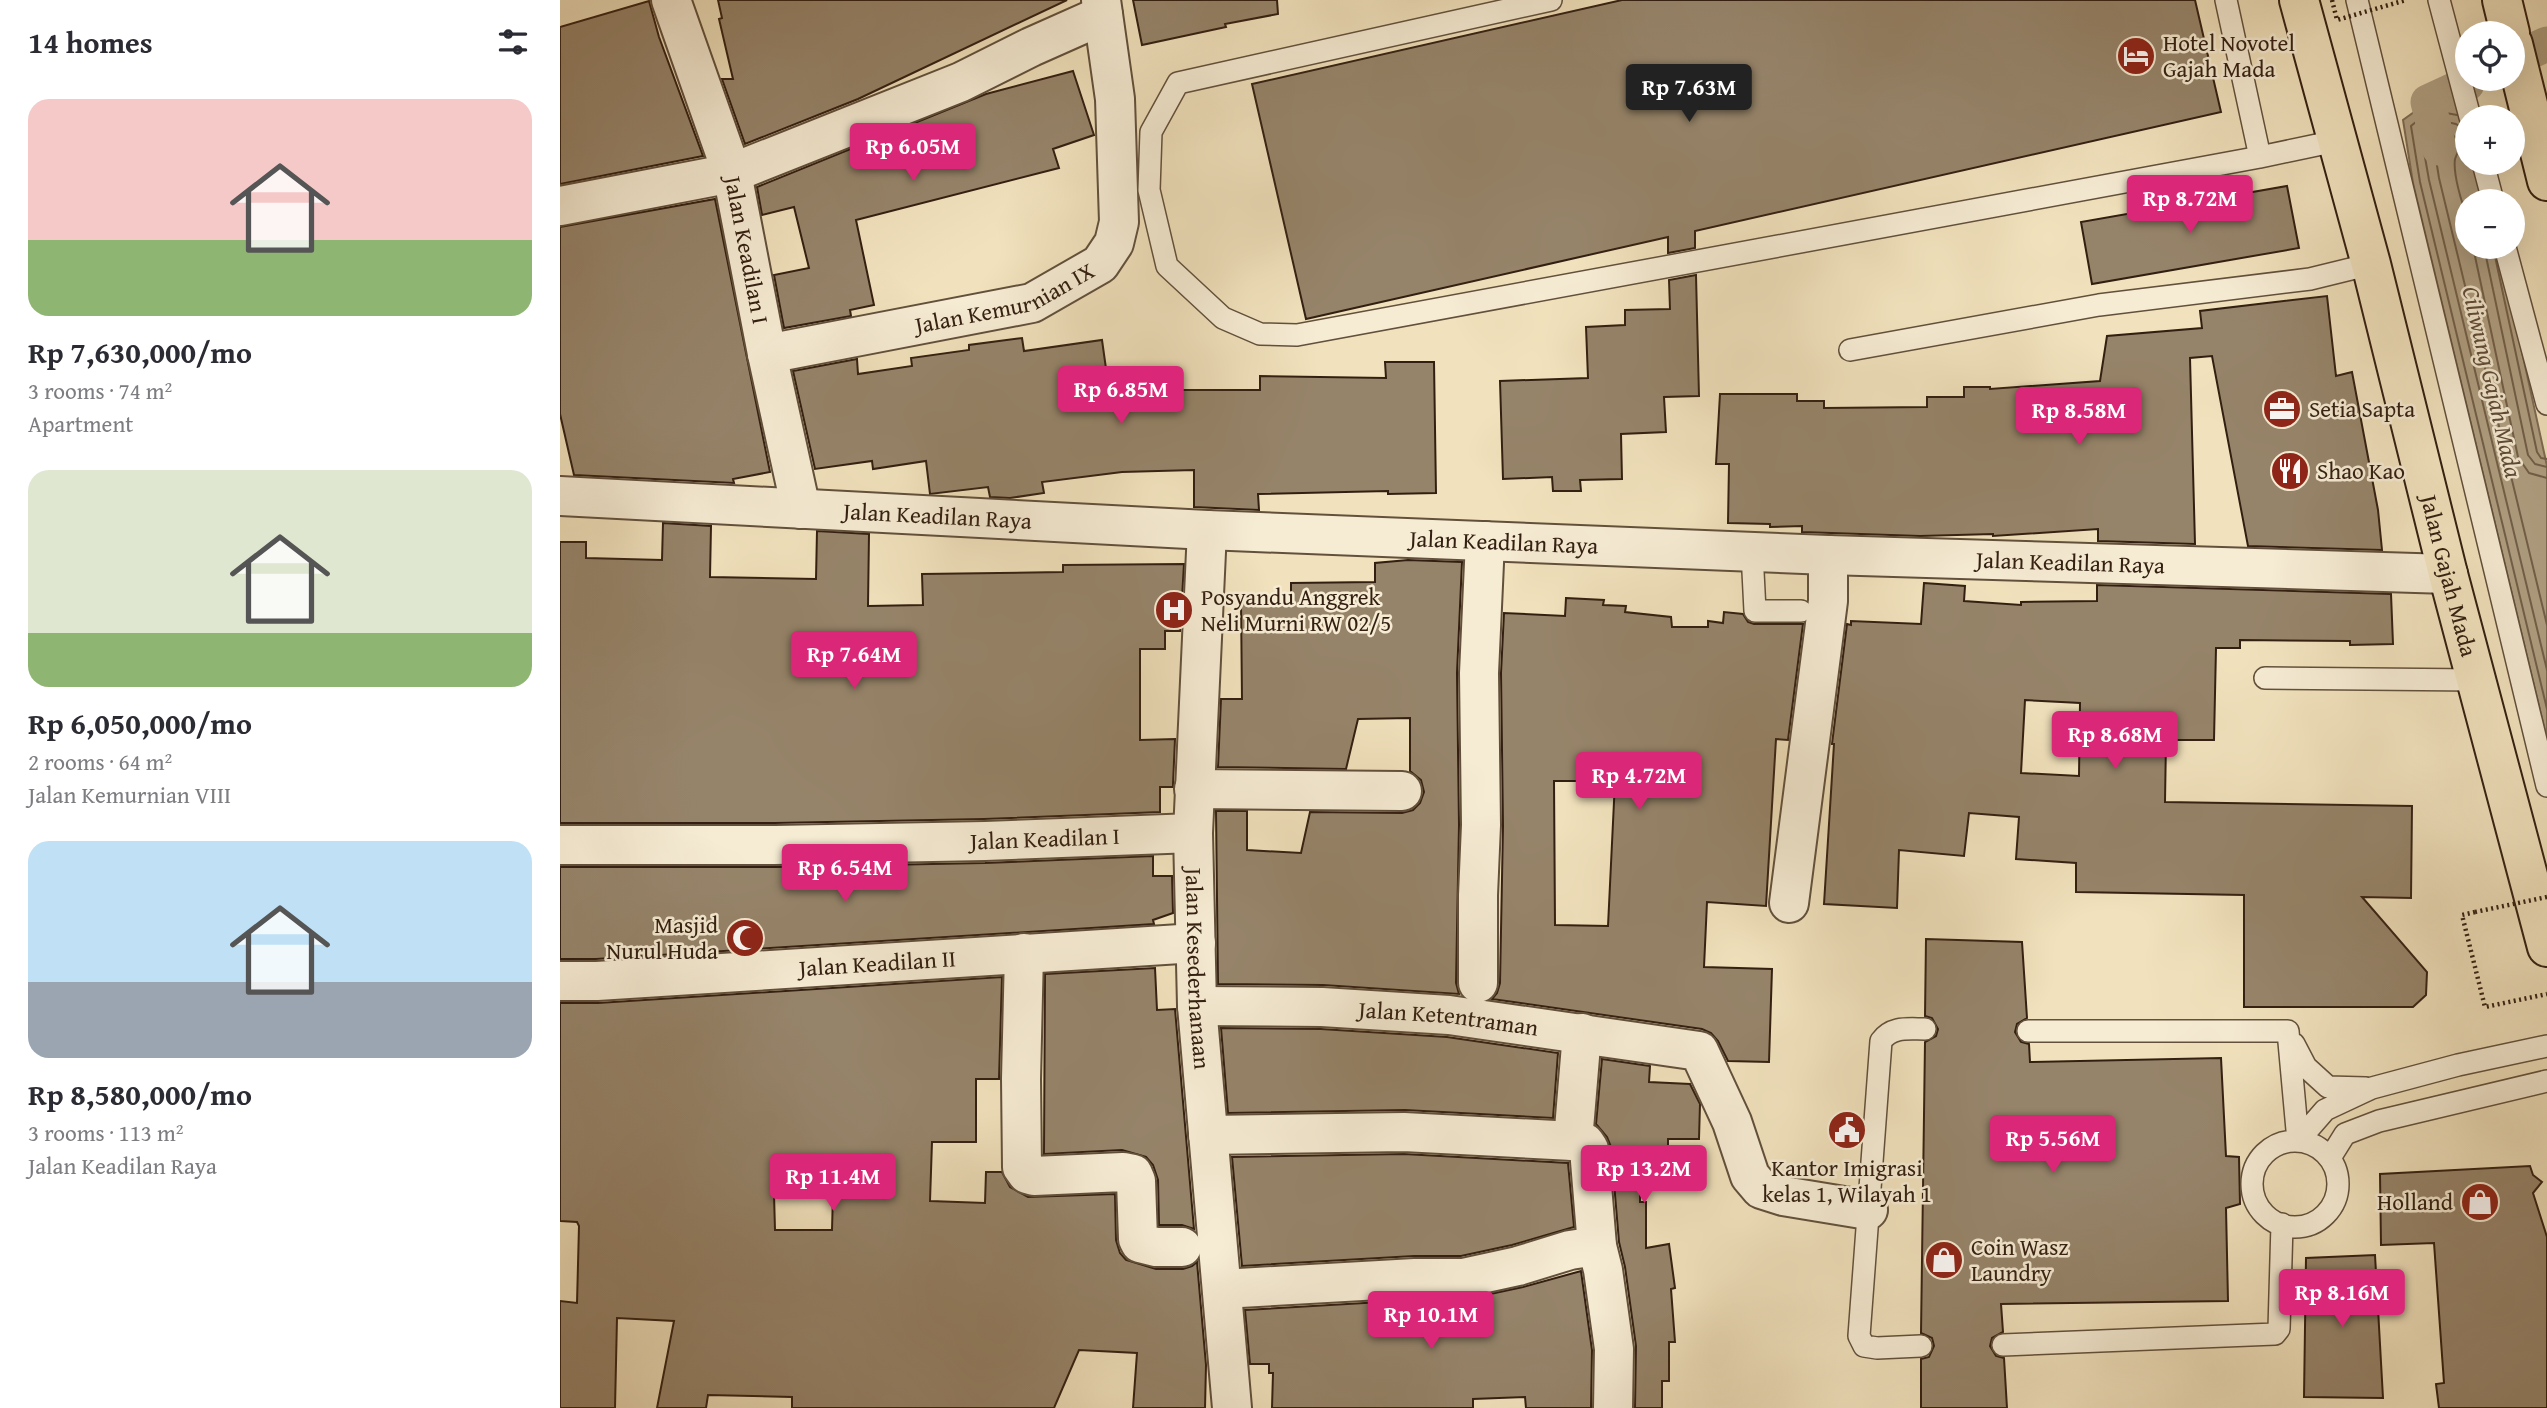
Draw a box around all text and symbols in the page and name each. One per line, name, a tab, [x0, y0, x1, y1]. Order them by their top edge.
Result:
text: 14 homes	[28, 20, 153, 64]
map controls	[2455, 21, 2525, 259]
button: locate	[2455, 21, 2525, 91]
icon: filters	[494, 23, 532, 61]
place label: Hotel Novotel Gajah Mada	[2163, 26, 2295, 85]
hotel icon: Hotel Novotel Gajah Mada	[2115, 35, 2157, 77]
pin: Rp 7.63M	[1617, 64, 1761, 124]
text: Rp 7.63M	[1642, 70, 1736, 103]
button: +	[2455, 105, 2525, 175]
pin: Rp 6.05M	[841, 124, 985, 183]
text: Rp 6.05M	[866, 129, 960, 162]
icon: home	[217, 145, 343, 271]
street label: Jalan Keadilan I	[716, 170, 778, 327]
pin: Rp 8.72M	[2118, 176, 2262, 235]
text: Rp 8.72M	[2143, 181, 2237, 214]
button: −	[2455, 189, 2525, 259]
street label: Jalan Kemurnian IX	[909, 254, 1100, 342]
water label: Ciliwung Gajah Mada	[2453, 283, 2532, 481]
text: Rp 7,630,000/mo	[28, 330, 252, 374]
pin: Rp 6.85M	[1049, 366, 1193, 426]
text: Rp 6.85M	[1074, 372, 1168, 405]
text: 3 rooms · 74 m²	[28, 374, 172, 407]
pin: Rp 8.58M	[2007, 388, 2151, 447]
office icon: Setia Sapta	[2261, 388, 2303, 430]
place label: Setia Sapta	[2309, 392, 2415, 425]
text: Rp 8.58M	[2032, 393, 2126, 426]
text: Apartment	[28, 407, 133, 440]
restaurant icon: Shao Kao	[2269, 450, 2311, 492]
place label: Shao Kao	[2317, 454, 2405, 487]
street label: Jalan Gajah Mada	[2412, 488, 2486, 660]
street label: Jalan Keadilan Raya	[839, 494, 1033, 537]
icon: home	[217, 516, 343, 642]
street label: Jalan Keadilan Raya	[1406, 521, 1599, 562]
street label: Jalan Keadilan Raya	[1973, 542, 2166, 581]
place label: Posyandu Anggrek Neli Murni RW 02/5	[1201, 580, 1391, 639]
hospital icon: Posyandu Anggrek Neli Murni RW 02/5	[1153, 589, 1195, 631]
pin: Rp 7.64M	[782, 632, 926, 691]
text: Rp 7.64M	[807, 637, 901, 670]
text: Rp 6,050,000/mo	[28, 701, 252, 745]
pin: Rp 8.68M	[2043, 712, 2187, 771]
text: Rp 8.68M	[2068, 717, 2162, 750]
text: 2 rooms · 64 m²	[28, 745, 172, 778]
pin: Rp 4.72M	[1567, 752, 1711, 812]
text: Rp 4.72M	[1592, 758, 1686, 791]
text: Jalan Kemurnian VIII	[28, 778, 231, 811]
street label: Jalan Keadilan I	[967, 819, 1120, 857]
pin: Rp 6.54M	[773, 844, 917, 904]
text: Rp 6.54M	[798, 850, 892, 883]
street label: Jalan Kesederhanaan	[1178, 864, 1219, 1071]
icon: home	[217, 887, 343, 1013]
place label: Masjid Nurul Huda	[606, 908, 719, 967]
mosque icon: Masjid Nurul Huda	[724, 917, 766, 959]
street label: Jalan Keadilan II	[795, 941, 957, 984]
street label: Jalan Ketentraman	[1355, 992, 1541, 1044]
text: Rp 8,580,000/mo	[28, 1072, 252, 1116]
public building icon: Kantor Imigrasi kelas 1, Wilayah 1	[1826, 1109, 1868, 1151]
text: 3 rooms · 113 m²	[28, 1116, 183, 1149]
pin: Rp 5.56M	[1981, 1116, 2125, 1175]
text: Rp 5.56M	[2006, 1121, 2100, 1154]
pin: Rp 13.2M	[1572, 1146, 1716, 1205]
text: Jalan Keadilan Raya	[28, 1149, 217, 1182]
text: Rp 13.2M	[1597, 1151, 1691, 1184]
place label: Kantor Imigrasi kelas 1, Wilayah 1	[1762, 1151, 1932, 1210]
pin: Rp 11.4M	[761, 1154, 905, 1213]
text: Rp 11.4M	[786, 1159, 880, 1192]
shop icon: Holland	[2459, 1181, 2501, 1223]
place label: Holland	[2377, 1185, 2454, 1218]
place label: Coin Wasz Laundry	[1971, 1230, 2068, 1289]
shop icon: Coin Wasz Laundry	[1923, 1239, 1965, 1281]
pin: Rp 8.16M	[2270, 1270, 2414, 1329]
text: Rp 8.16M	[2295, 1275, 2389, 1308]
pin: Rp 10.1M	[1359, 1292, 1503, 1351]
text: Rp 10.1M	[1384, 1297, 1478, 1330]

